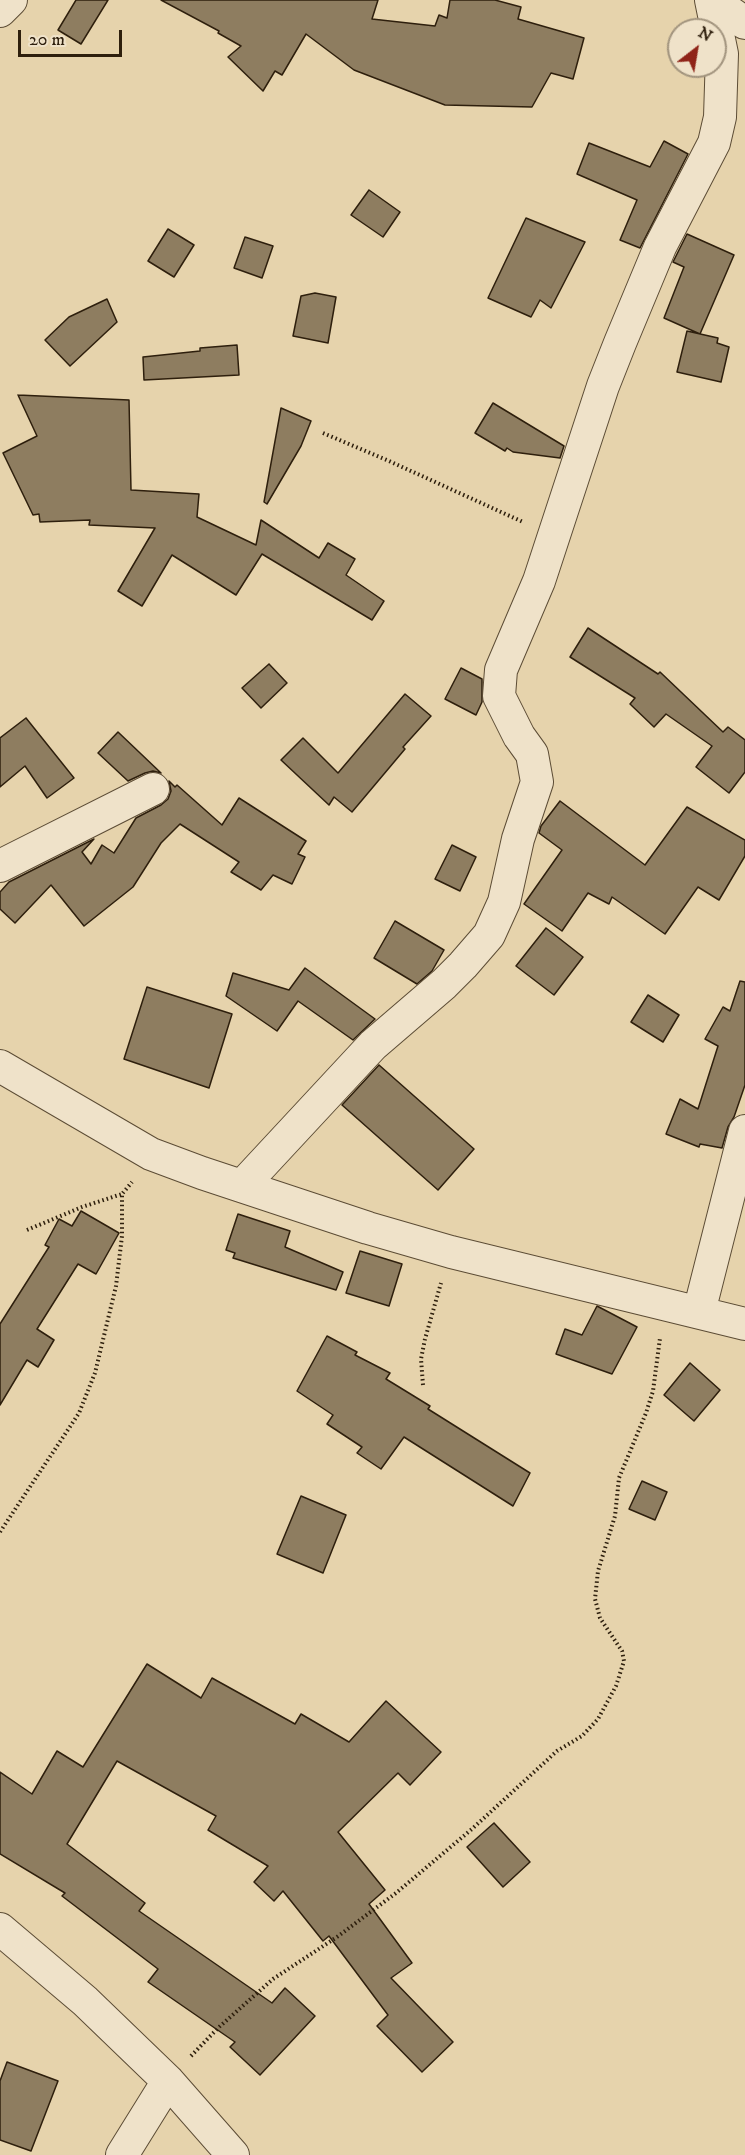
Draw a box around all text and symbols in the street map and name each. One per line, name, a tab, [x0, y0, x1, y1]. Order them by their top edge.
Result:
scale bar	[21, 18, 124, 56]
north arrow	[667, 18, 727, 78]
text: N	[694, 22, 716, 46]
text: 20 m	[29, 29, 65, 51]

